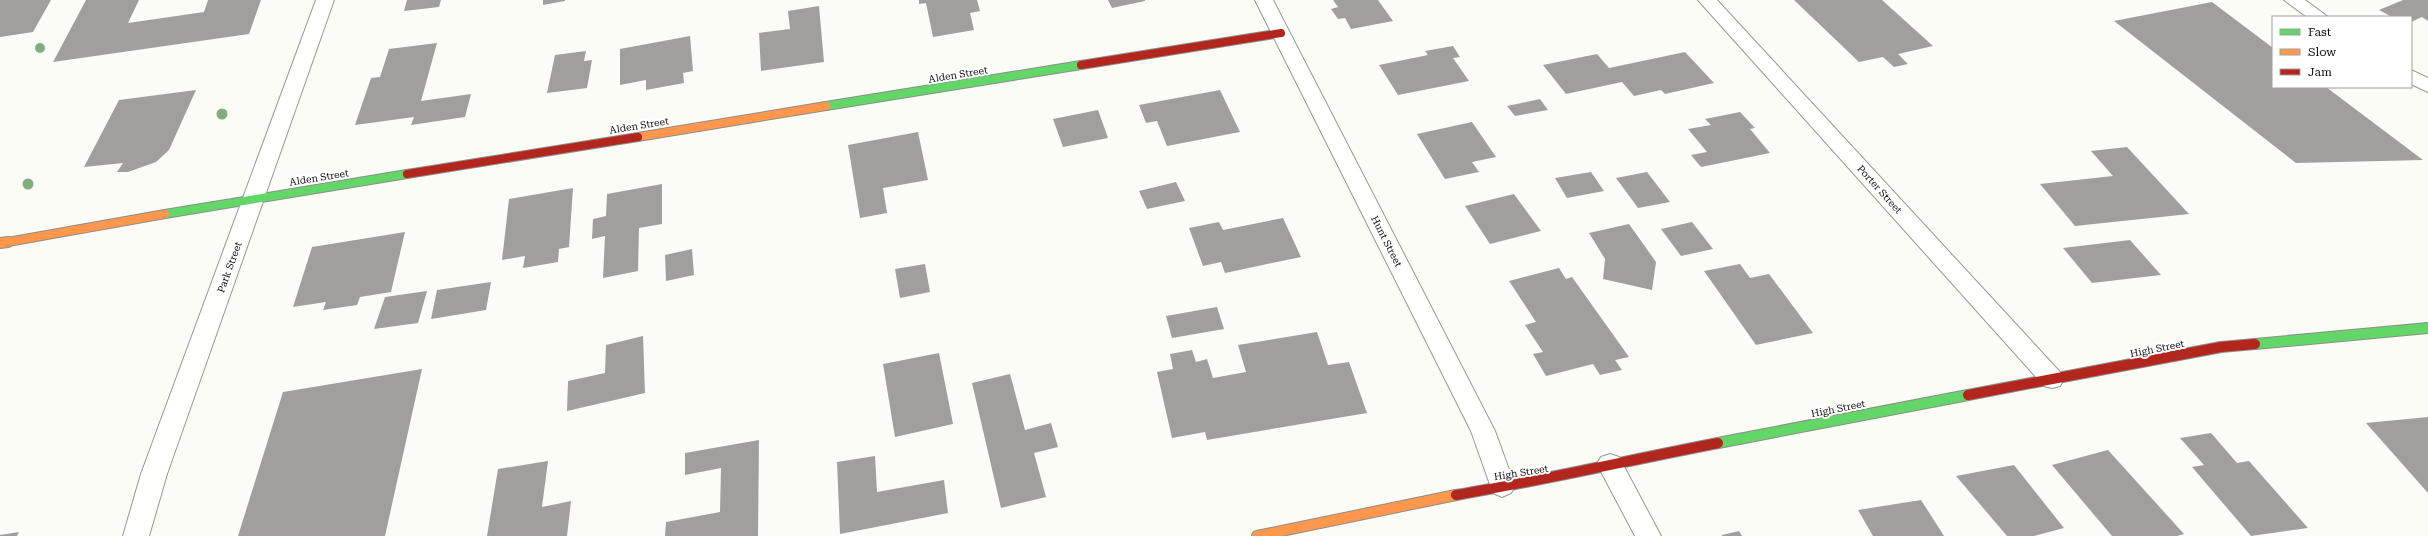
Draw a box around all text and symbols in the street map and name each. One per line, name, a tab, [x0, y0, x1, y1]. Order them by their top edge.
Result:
legend	[2272, 16, 2412, 88]
text: Fast	[2308, 25, 2332, 39]
text: Slow	[2308, 45, 2336, 59]
street label: Alden Street	[928, 64, 989, 85]
text: Jam	[2308, 65, 2332, 79]
street label: Alden Street	[609, 115, 670, 136]
street label: Porter Street	[1855, 163, 1904, 216]
street label: Alden Street	[289, 167, 350, 188]
street label: Hunt Street	[1369, 214, 1404, 269]
street label: Park Street	[215, 240, 244, 294]
street label: High Street	[2129, 338, 2185, 359]
street label: High Street	[1810, 398, 1866, 419]
street label: High Street	[1493, 463, 1549, 482]

